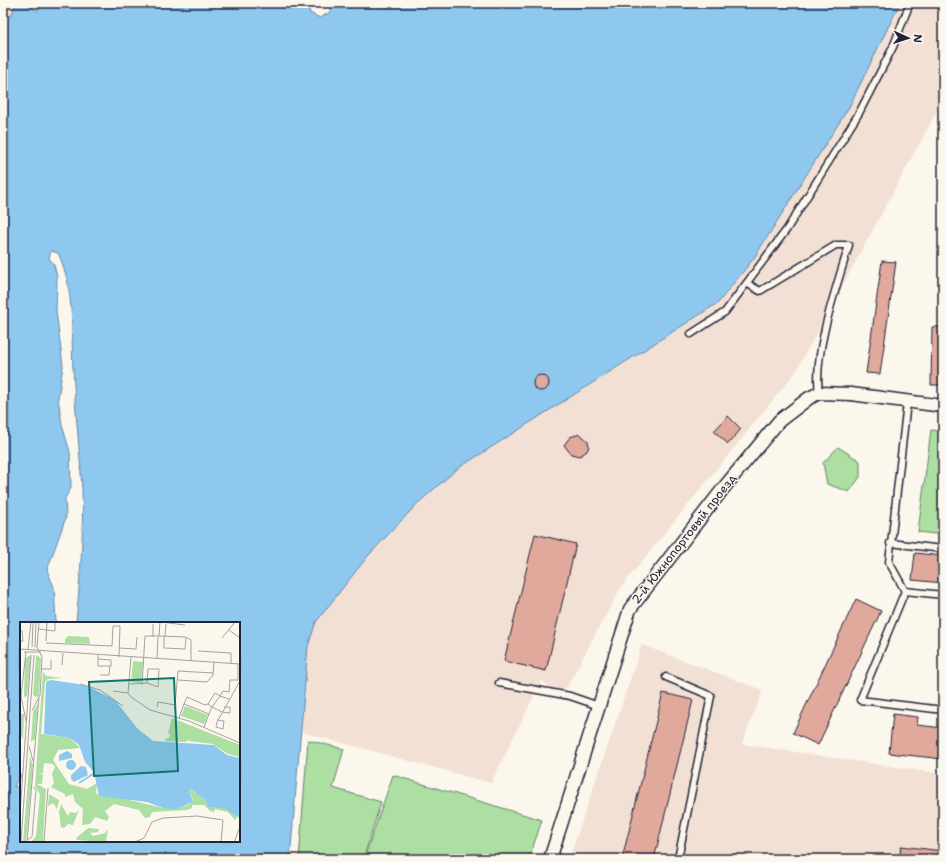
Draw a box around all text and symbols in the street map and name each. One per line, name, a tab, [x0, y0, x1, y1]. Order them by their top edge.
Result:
north arrow	[888, 18, 928, 58]
text: N	[910, 34, 925, 44]
street label: 2-й Южнопортовый проезд	[628, 470, 740, 607]
inset map	[20, 622, 240, 842]

